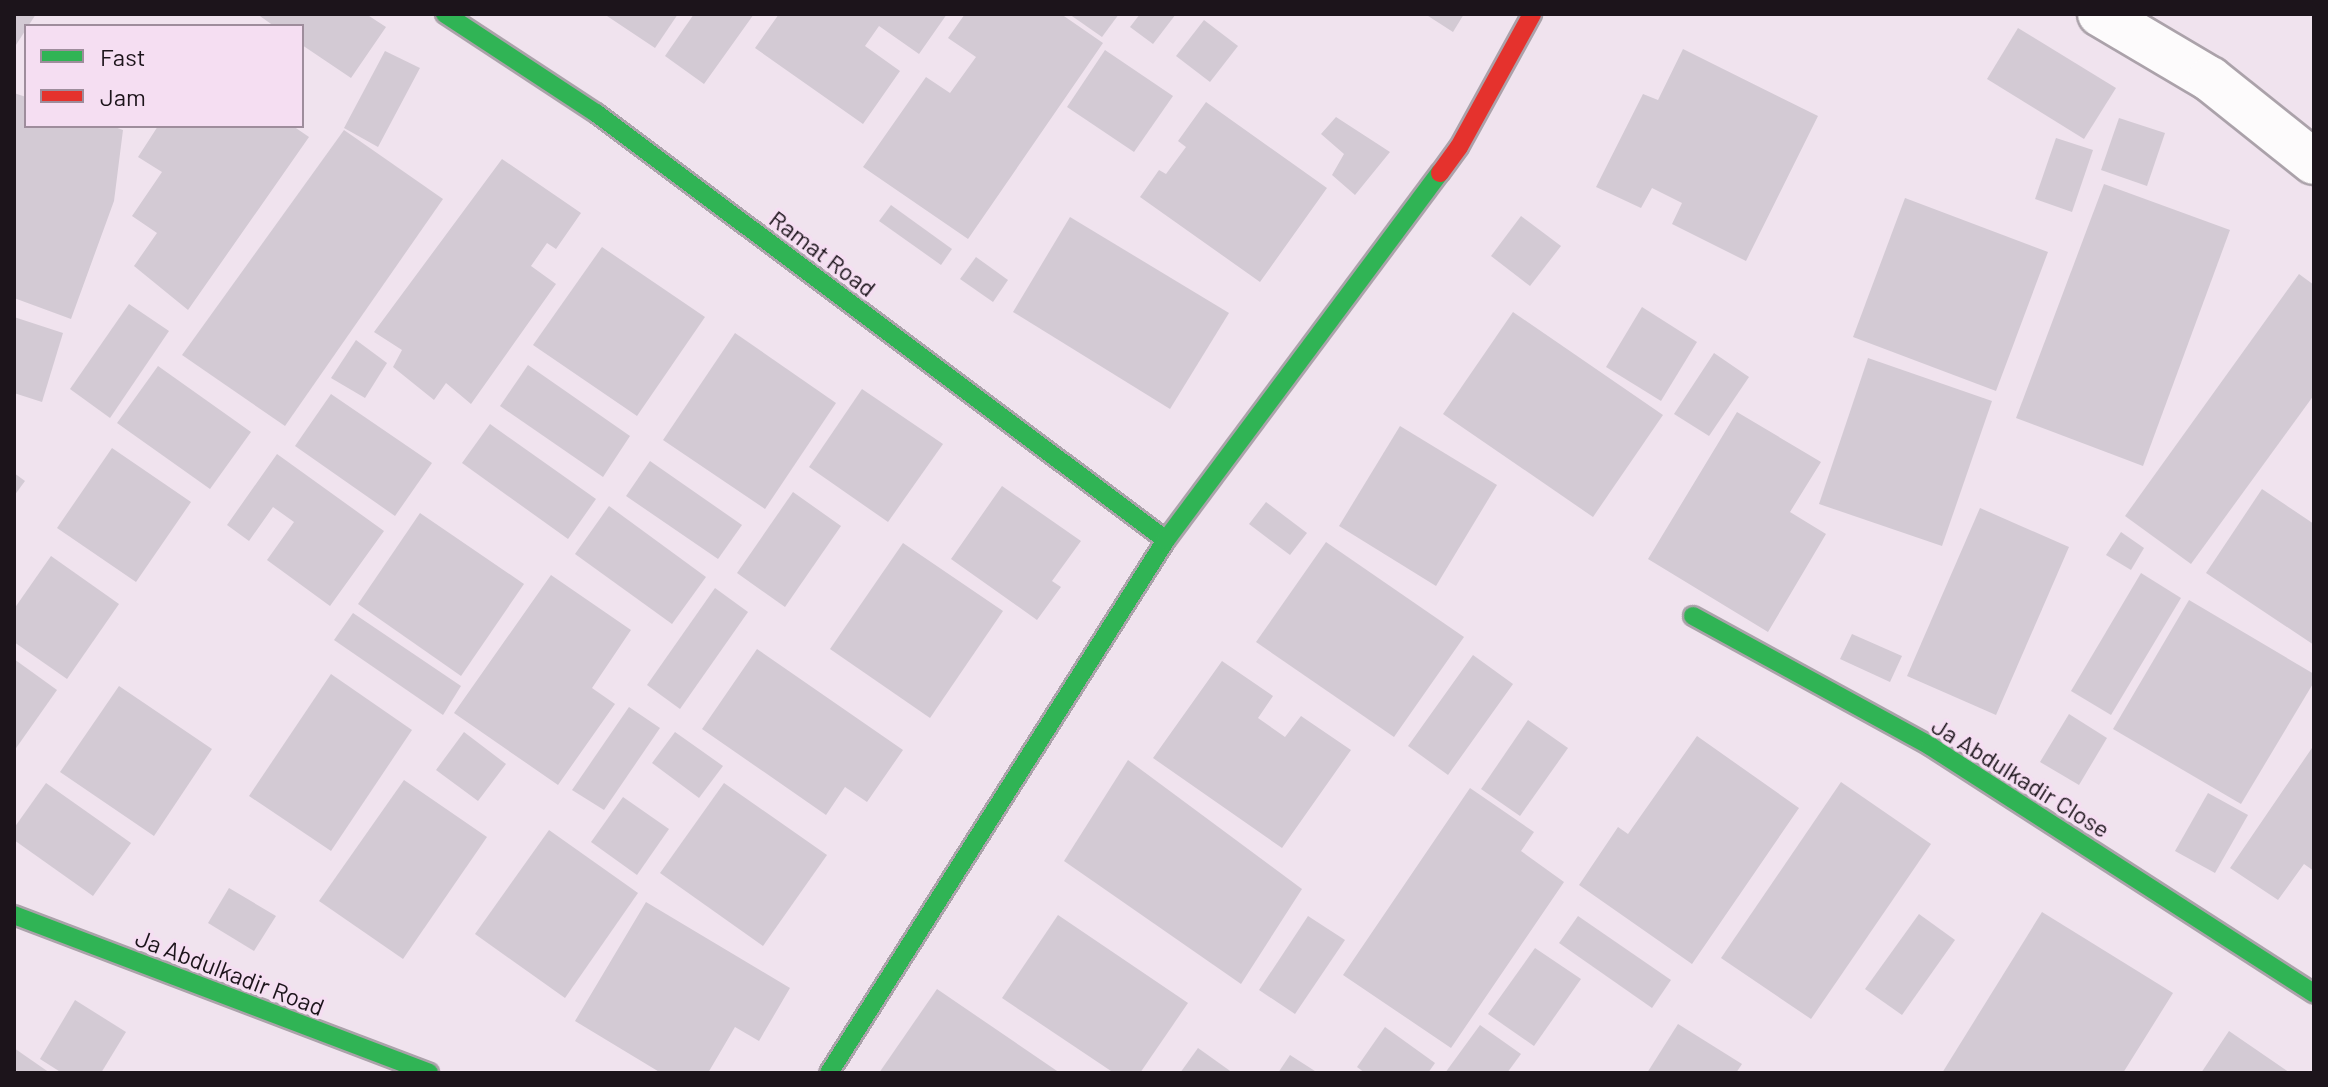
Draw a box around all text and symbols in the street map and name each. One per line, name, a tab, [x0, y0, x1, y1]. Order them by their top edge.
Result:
legend	[24, 24, 304, 128]
text: Fast	[100, 42, 145, 71]
text: Jam	[100, 82, 146, 111]
street label: Ramat Road	[764, 204, 882, 302]
street label: Ja Abdulkadir Close	[1927, 711, 2115, 843]
street label: Ja Abdulkadir Road	[132, 923, 328, 1021]

